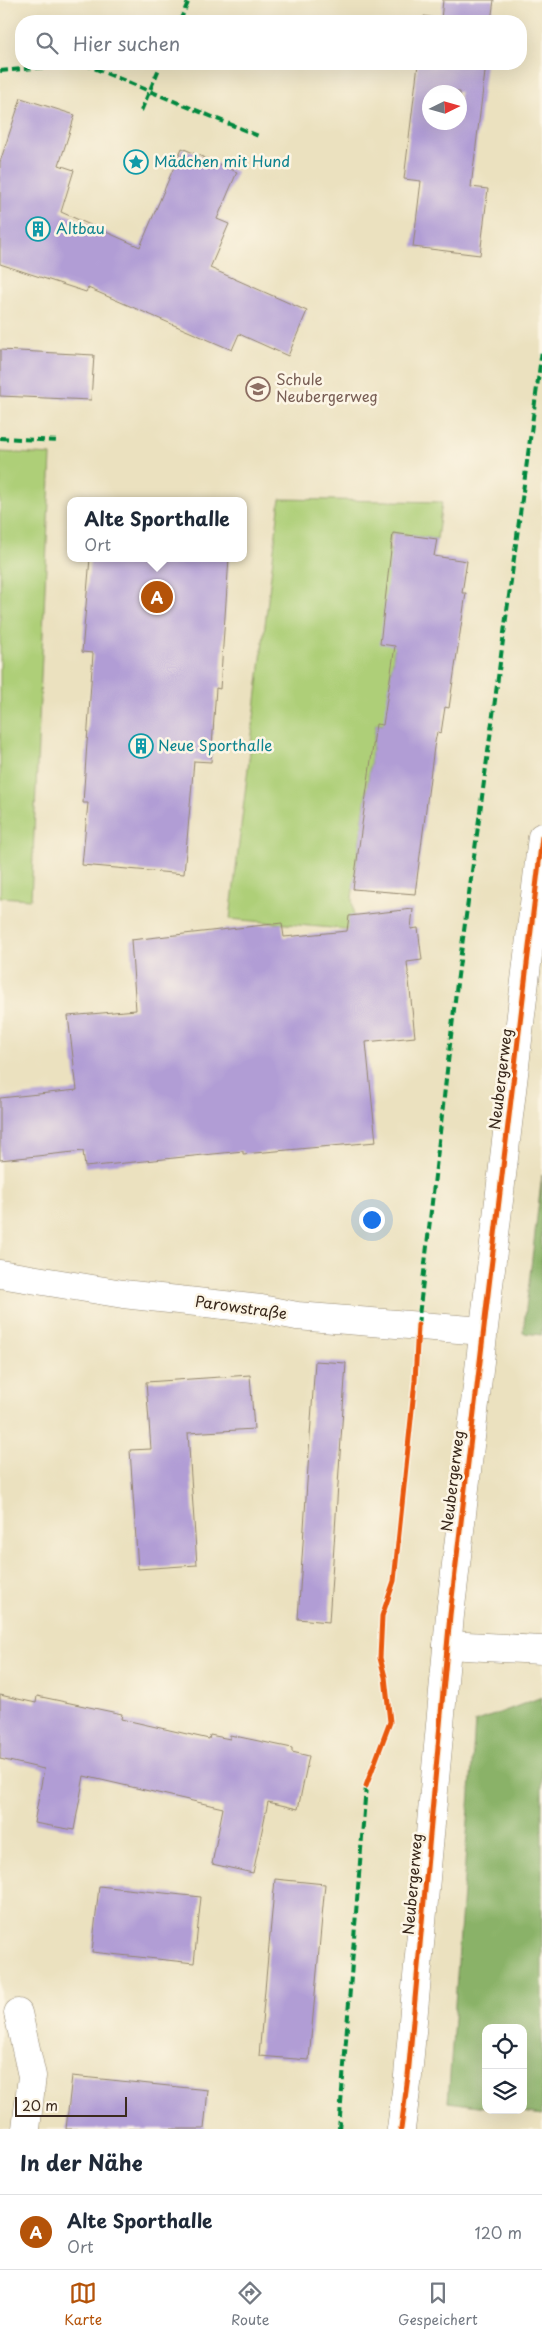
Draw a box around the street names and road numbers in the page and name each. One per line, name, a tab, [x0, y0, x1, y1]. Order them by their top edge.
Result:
street label: Neubergerweg	[482, 1027, 517, 1131]
street label: Parowstraße	[194, 1289, 289, 1324]
street label: Neubergerweg	[434, 1429, 469, 1533]
street label: Neubergerweg	[396, 1832, 427, 1936]

